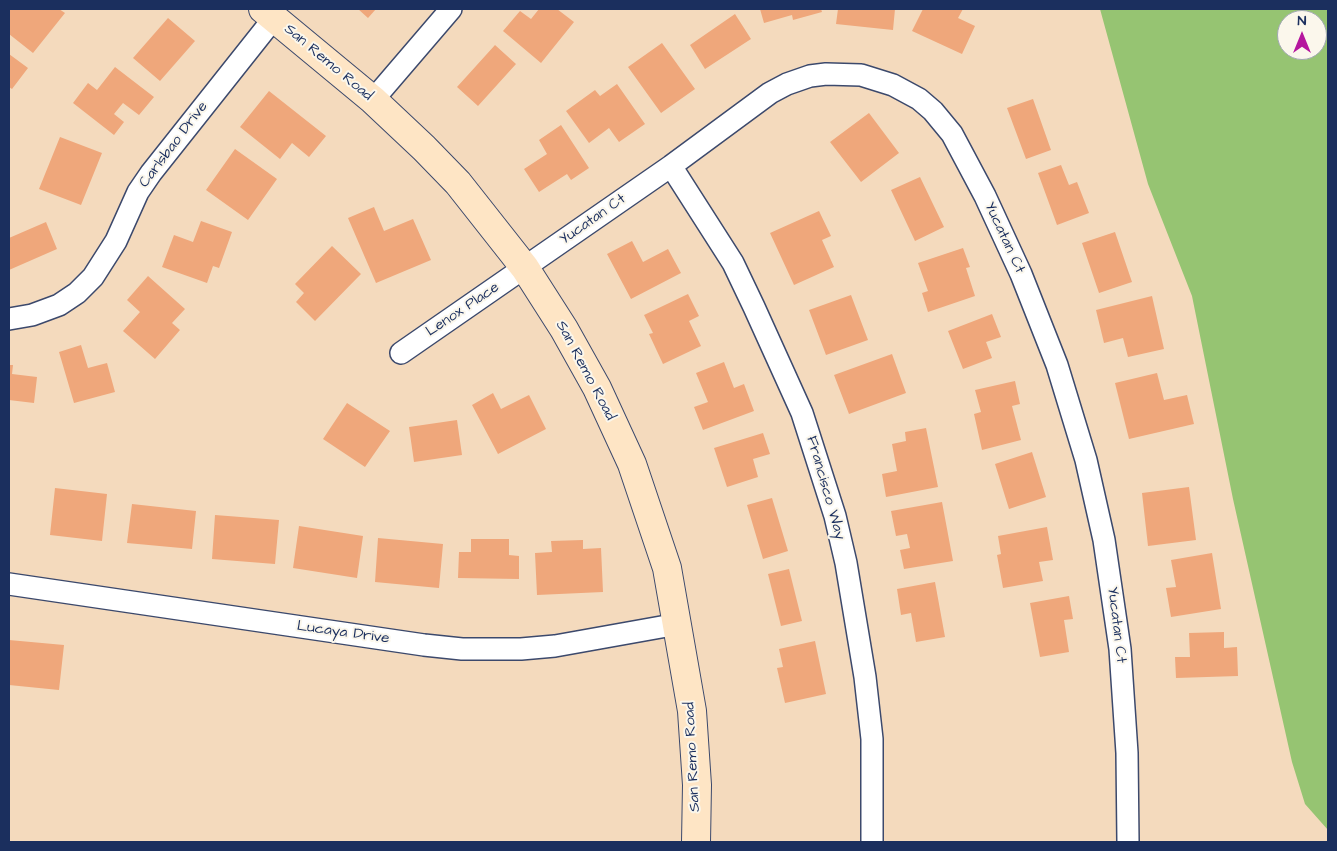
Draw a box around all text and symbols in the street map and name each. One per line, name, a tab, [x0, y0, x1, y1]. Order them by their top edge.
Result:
north arrow	[1277, 10, 1327, 60]
text: N	[1298, 11, 1306, 31]
street label: San Remo Road	[280, 21, 376, 105]
street label: Carlsbao Drive	[136, 98, 212, 192]
street label: Yucatan Ct	[556, 191, 630, 249]
street label: Yucatan Ct	[980, 199, 1028, 277]
street label: Lenox Place	[423, 279, 503, 341]
street label: San Remo Road	[551, 318, 619, 424]
street label: Francisco Way	[802, 434, 848, 542]
street label: Yucatan Ct	[1102, 586, 1130, 664]
street label: Lucaya Drive	[296, 618, 390, 648]
street label: San Remo Road	[681, 702, 705, 812]

